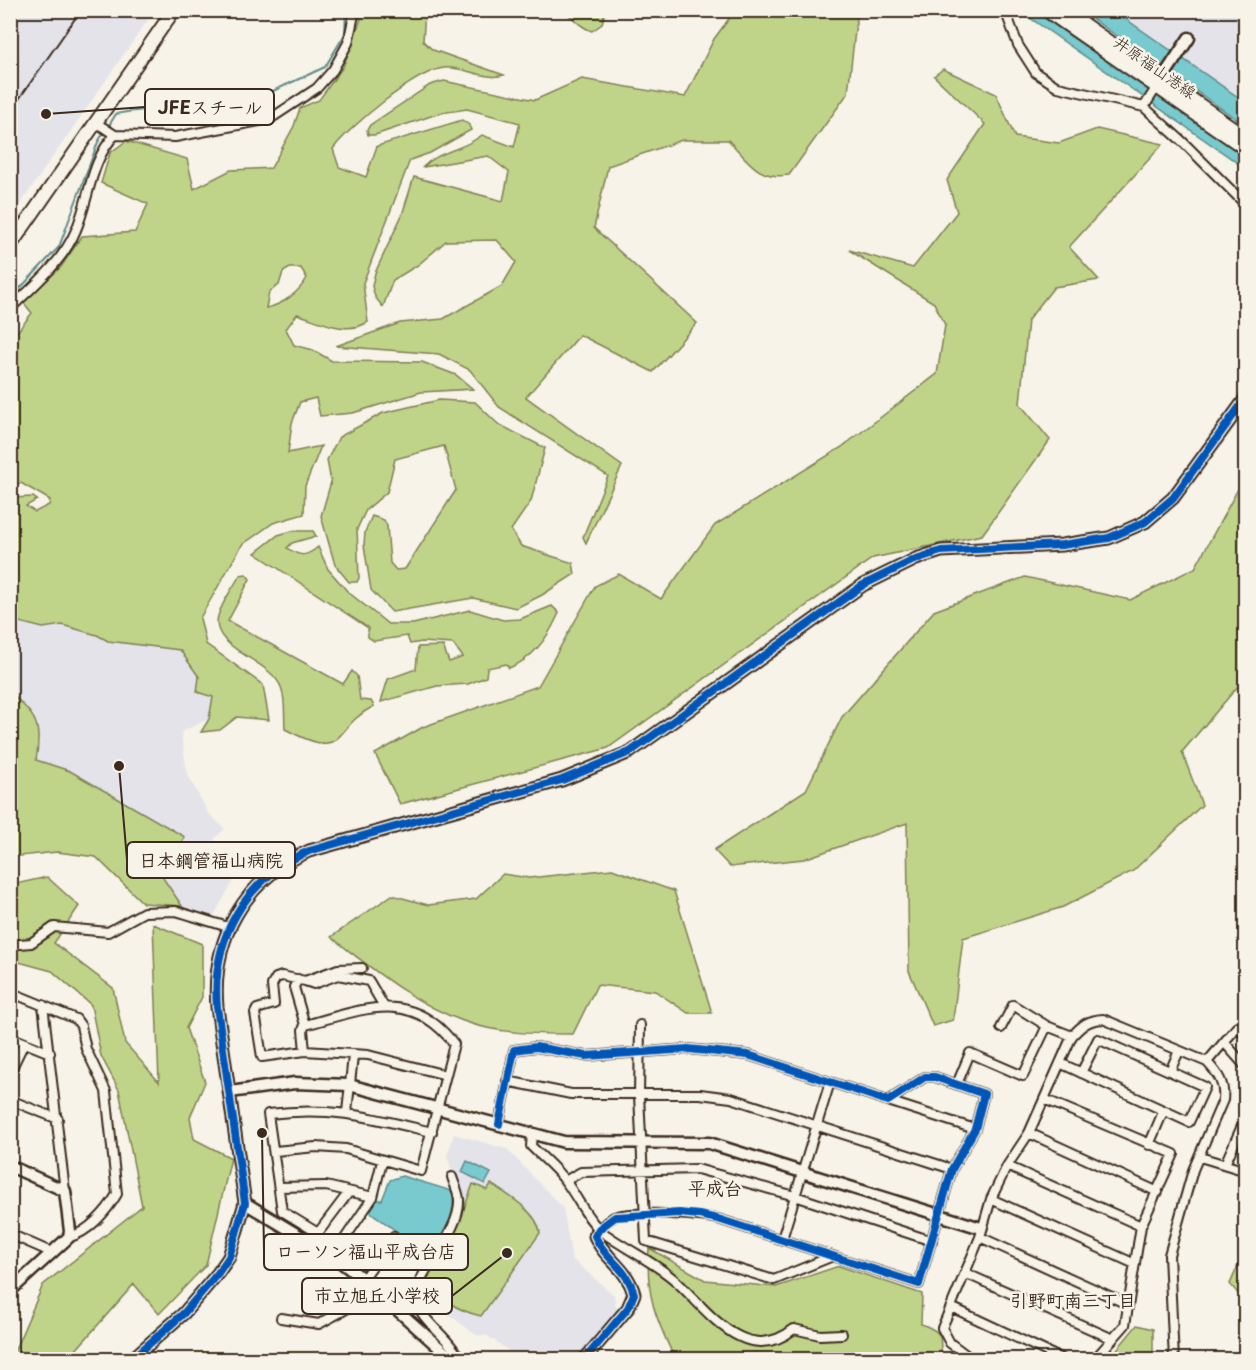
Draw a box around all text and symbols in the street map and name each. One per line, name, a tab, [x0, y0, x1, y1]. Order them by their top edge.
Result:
street label: 井原福山港線	[1109, 29, 1202, 104]
callout: JFEスチール	[145, 89, 274, 125]
text: JFEスチール	[158, 93, 262, 120]
callout: 日本鋼管福山病院	[127, 842, 295, 878]
text: 日本鋼管福山病院	[139, 846, 283, 873]
district label: 平成台	[688, 1174, 742, 1201]
callout: ローソン福山平成台店	[264, 1234, 468, 1270]
text: ローソン福山平成台店	[276, 1237, 456, 1264]
callout: 市立旭丘小学校	[302, 1278, 452, 1314]
text: 市立旭丘小学校	[314, 1281, 440, 1308]
district label: 引野町南三丁目	[1010, 1286, 1136, 1313]

